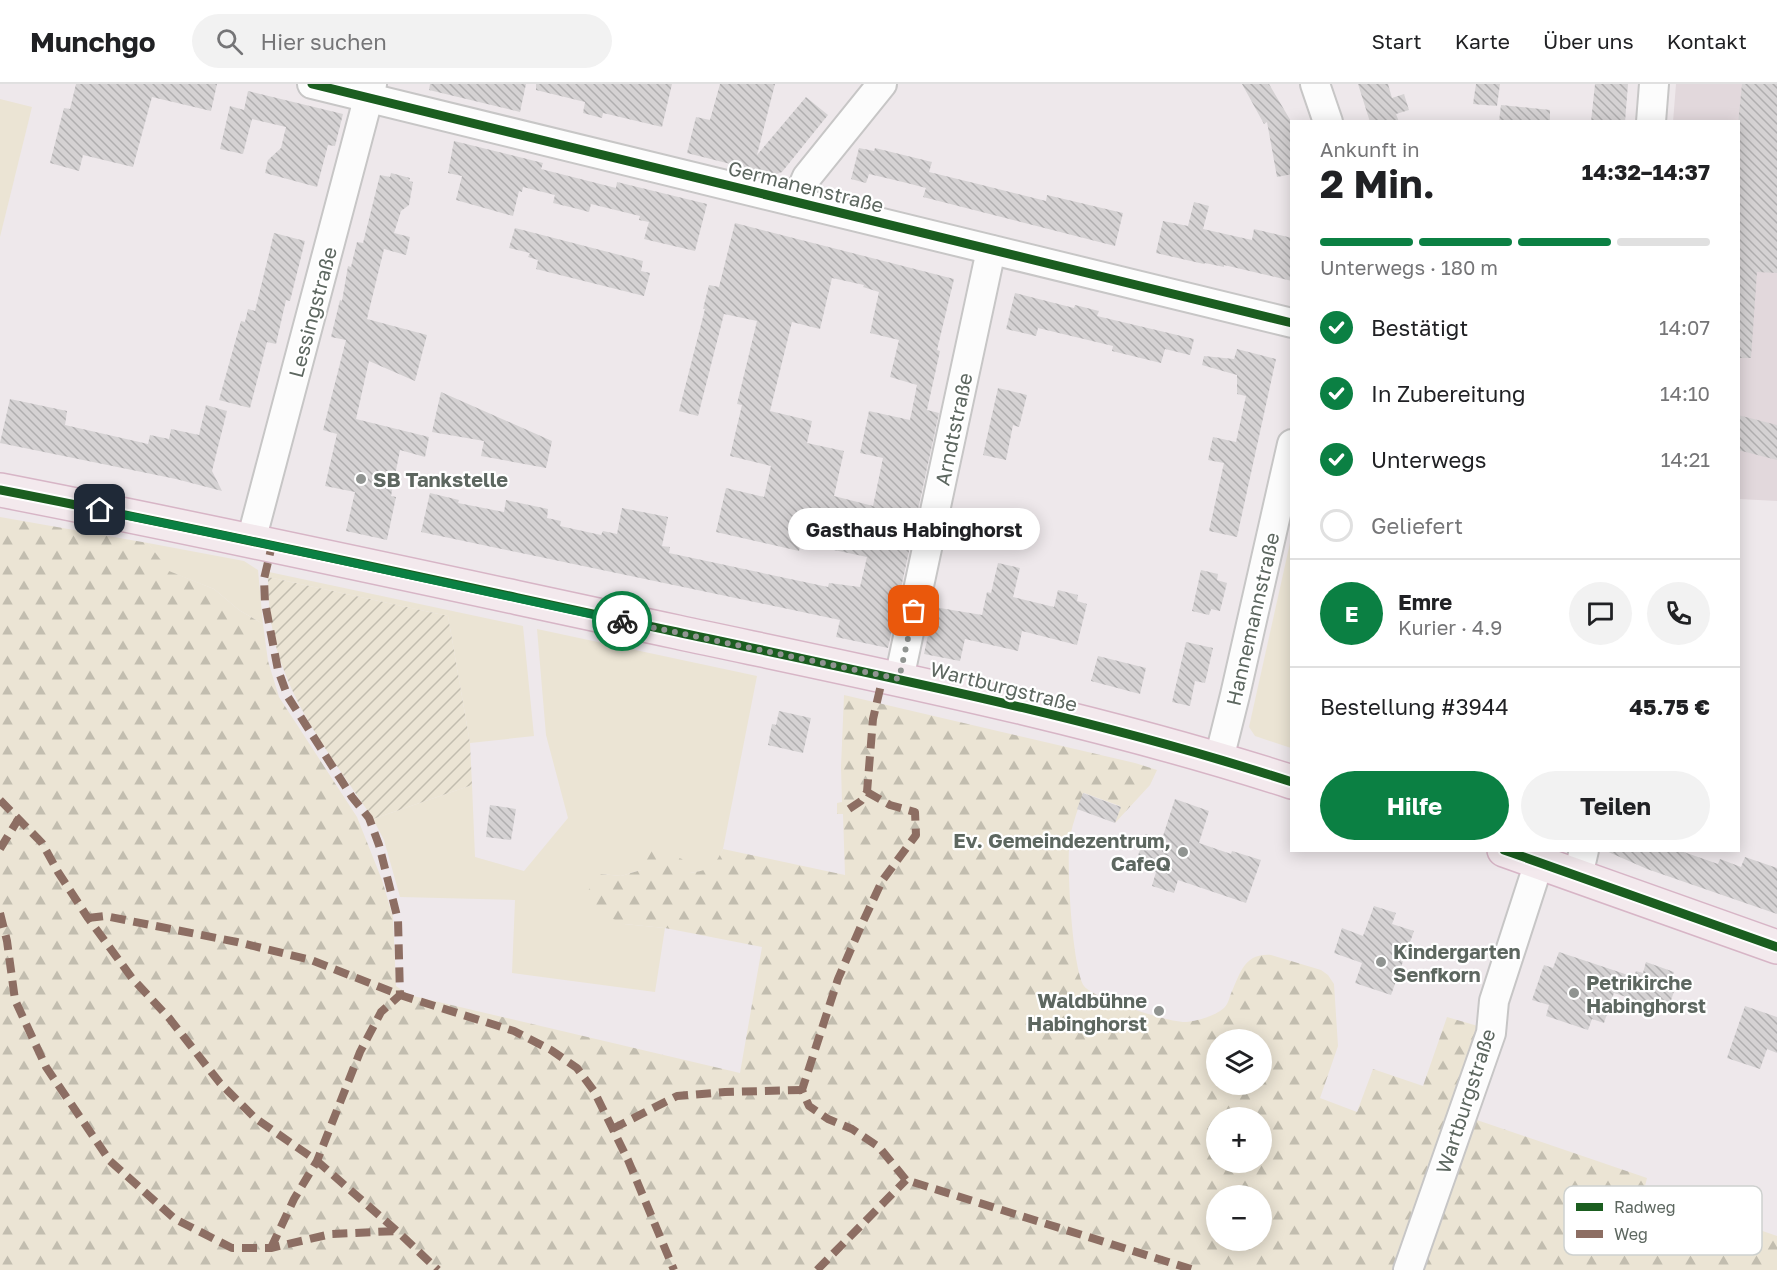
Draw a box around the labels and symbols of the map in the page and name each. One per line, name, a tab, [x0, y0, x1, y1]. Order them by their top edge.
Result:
street label: Germanenstraße	[726, 155, 886, 217]
street label: Lessingstraße	[283, 244, 341, 380]
street label: Arndtstraße	[929, 371, 977, 487]
place label: SB Tankstelle	[373, 467, 508, 491]
marker: SB Tankstelle	[354, 472, 368, 486]
pin	[74, 484, 125, 535]
callout: Gasthaus Habinghorst	[788, 509, 1040, 551]
street label: Hannemannstraße	[1220, 530, 1284, 708]
pin	[888, 585, 939, 636]
courier	[592, 591, 652, 651]
street label: Wartburgstraße	[928, 656, 1080, 716]
place label: Ev. Gemeindezentrum, CafeQ	[953, 828, 1171, 875]
marker: Ev. Gemeindezentrum, CafeQ	[1176, 845, 1190, 859]
place label: Kindergarten Senfkorn	[1393, 939, 1521, 986]
marker: Kindergarten Senfkorn	[1374, 955, 1388, 969]
place label: Petrikirche Habinghorst	[1586, 970, 1706, 1017]
marker: Petrikirche Habinghorst	[1567, 986, 1581, 1000]
place label: Waldbühne Habinghorst	[1027, 988, 1147, 1035]
marker: Waldbühne Habinghorst	[1152, 1004, 1166, 1018]
street label: Wartburgstraße	[1430, 1026, 1500, 1176]
legend	[1564, 1186, 1762, 1255]
text: Radweg	[1614, 1197, 1676, 1217]
text: Weg	[1614, 1224, 1648, 1244]

